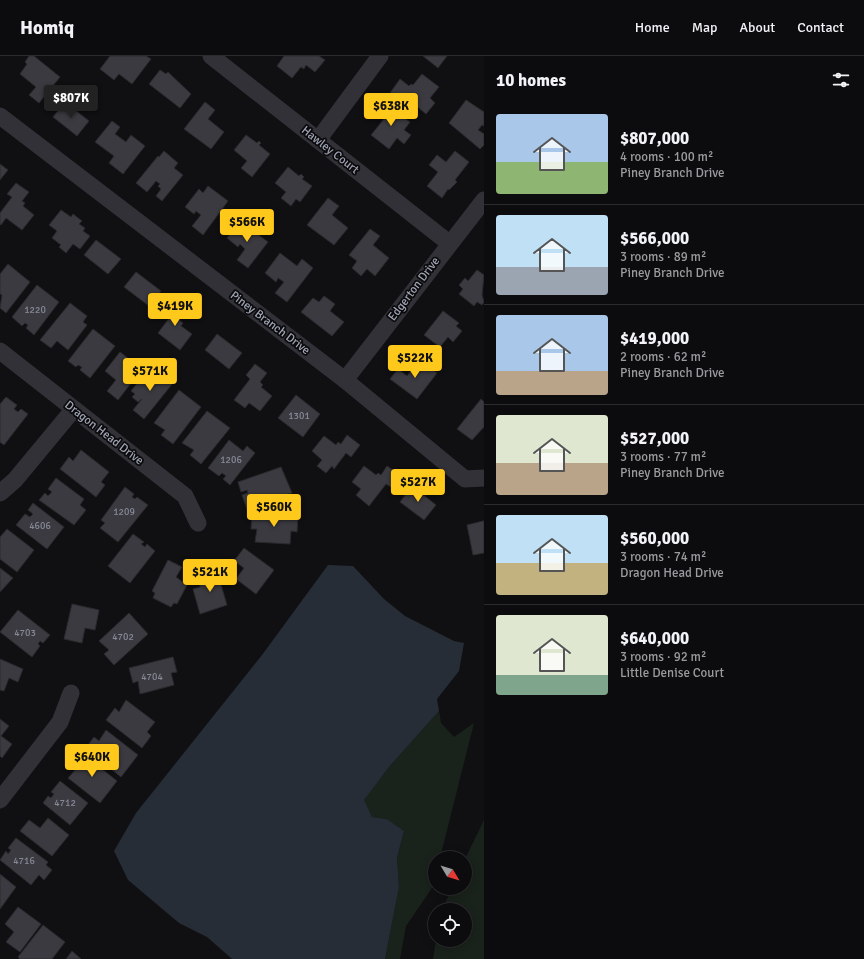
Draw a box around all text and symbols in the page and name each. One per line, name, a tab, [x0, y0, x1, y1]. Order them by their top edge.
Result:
text: Homiq	[20, 16, 74, 40]
text: Home	[635, 19, 670, 36]
text: Map	[692, 19, 717, 36]
text: About	[739, 19, 775, 36]
text: Contact	[797, 19, 844, 36]
icon: filters	[830, 69, 852, 91]
text: 10 homes	[496, 70, 566, 91]
pin: $807K	[43, 85, 99, 119]
text: $807K	[53, 90, 89, 106]
pin: $638K	[363, 93, 419, 127]
text: $638K	[373, 98, 409, 114]
street label: Hawley Court	[298, 123, 362, 177]
text: $807,000	[620, 128, 689, 149]
icon: home	[528, 130, 576, 178]
text: 4 rooms · 100 m²	[620, 149, 713, 165]
text: Piney Branch Drive	[620, 165, 724, 181]
pin: $566K	[219, 209, 275, 243]
text: $566K	[229, 214, 265, 230]
text: $566,000	[620, 228, 689, 249]
icon: home	[528, 231, 576, 279]
text: 3 rooms · 89 m²	[620, 249, 706, 265]
street label: Edgerton Drive	[385, 254, 443, 324]
text: Piney Branch Drive	[620, 265, 724, 281]
street label: Piney Branch Drive	[227, 288, 313, 358]
pin: $419K	[147, 293, 203, 327]
text: $419K	[157, 298, 193, 314]
house number: 1220	[24, 304, 46, 316]
text: $419,000	[620, 328, 689, 349]
icon: home	[528, 331, 576, 379]
pin: $522K	[387, 345, 443, 379]
text: 2 rooms · 62 m²	[620, 349, 706, 365]
text: $522K	[397, 350, 433, 366]
pin: $571K	[122, 358, 178, 392]
text: $571K	[132, 363, 168, 379]
text: Piney Branch Drive	[620, 365, 724, 381]
street label: Dragon Head Drive	[62, 398, 146, 468]
house number: 1301	[288, 410, 310, 422]
text: $527,000	[620, 428, 689, 449]
icon: home	[528, 431, 576, 479]
text: 3 rooms · 77 m²	[620, 449, 706, 465]
house number: 1206	[220, 454, 242, 466]
text: Piney Branch Drive	[620, 465, 724, 481]
pin: $527K	[390, 469, 446, 503]
text: $527K	[400, 474, 436, 490]
pin: $560K	[246, 494, 302, 528]
text: $560K	[256, 499, 292, 515]
house number: 1209	[113, 506, 135, 518]
house number: 4606	[29, 520, 51, 532]
text: $560,000	[620, 528, 689, 549]
icon: home	[528, 531, 576, 579]
text: 3 rooms · 74 m²	[620, 549, 706, 565]
pin: $521K	[182, 559, 238, 593]
text: $521K	[192, 564, 228, 580]
text: Dragon Head Drive	[620, 565, 724, 581]
house number: 4703	[14, 627, 36, 639]
text: $640,000	[620, 628, 689, 649]
house number: 4702	[112, 631, 134, 643]
icon: home	[528, 631, 576, 679]
text: 3 rooms · 92 m²	[620, 649, 706, 665]
text: Little Denise Court	[620, 665, 724, 681]
house number: 4704	[141, 671, 163, 683]
pin: $640K	[64, 744, 120, 778]
text: $640K	[74, 749, 110, 765]
house number: 4712	[54, 797, 76, 809]
north arrow	[428, 851, 472, 895]
map controls	[428, 851, 472, 947]
house number: 4716	[13, 855, 35, 867]
button: locate	[428, 903, 472, 947]

